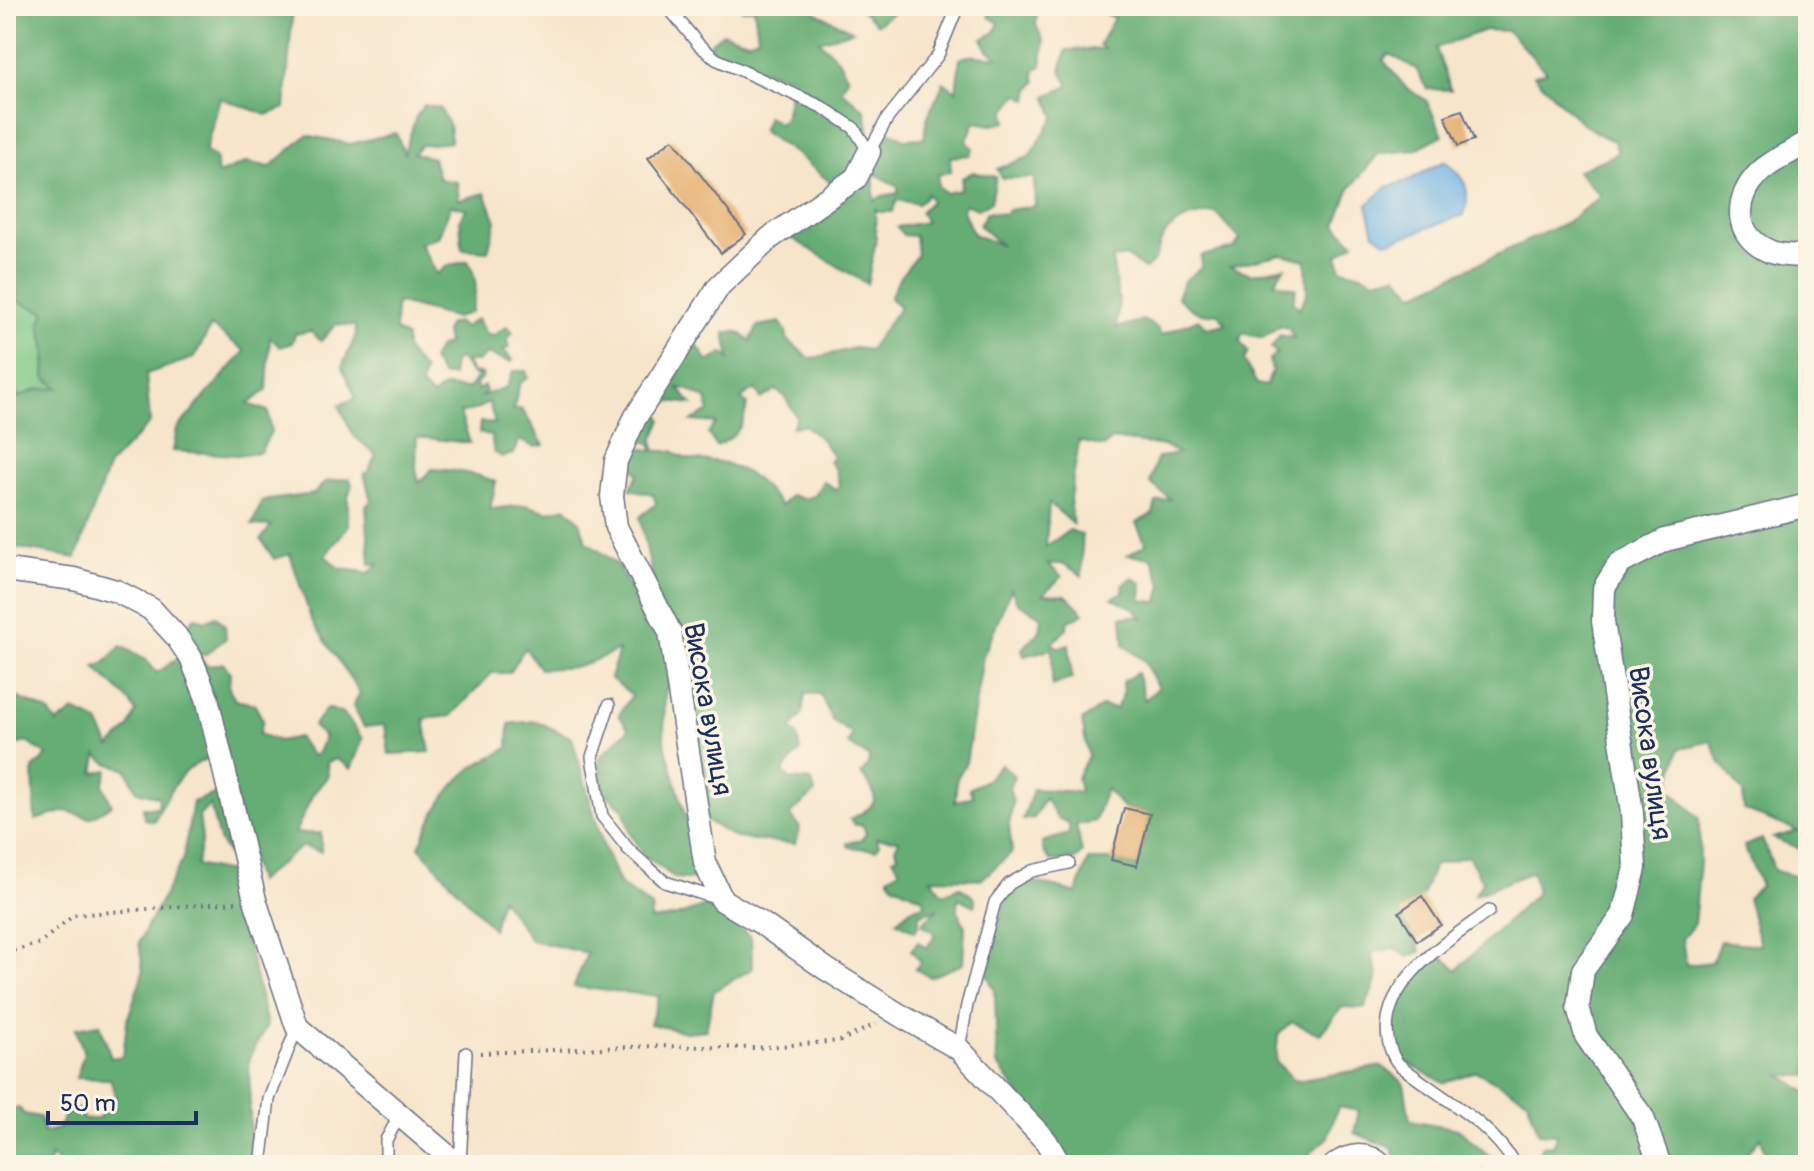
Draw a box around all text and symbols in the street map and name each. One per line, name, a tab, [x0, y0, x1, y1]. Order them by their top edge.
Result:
street label: Висока вулиця	[675, 620, 740, 798]
street label: Висока вулиця	[1620, 664, 1679, 842]
scale bar	[48, 1075, 196, 1125]
text: 50 m	[60, 1089, 116, 1118]

